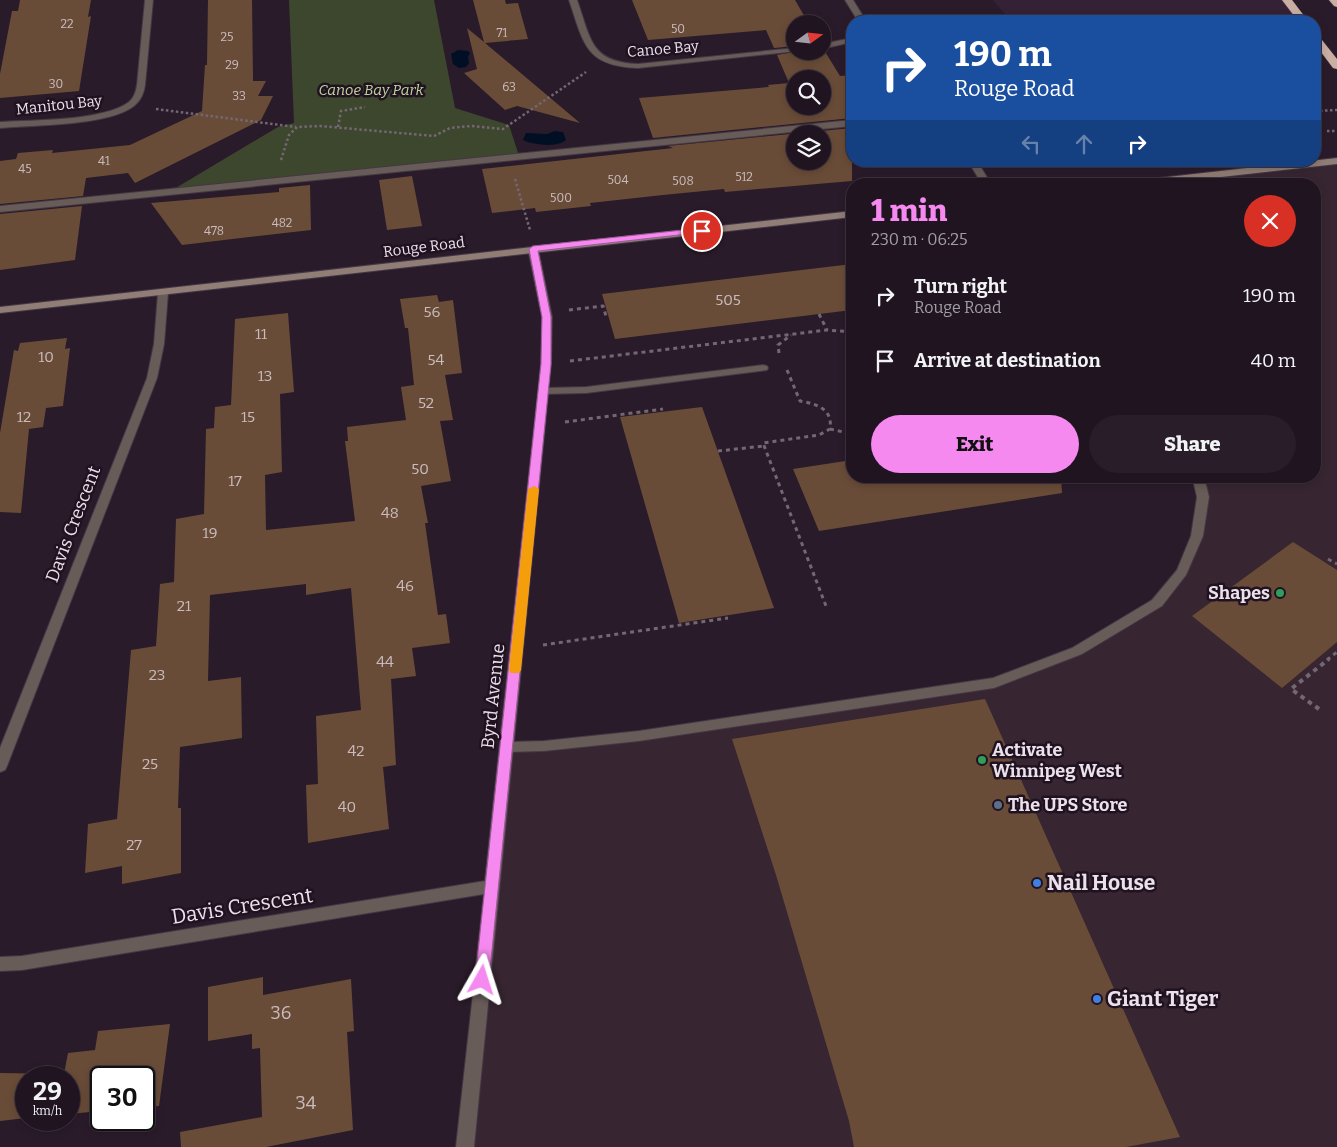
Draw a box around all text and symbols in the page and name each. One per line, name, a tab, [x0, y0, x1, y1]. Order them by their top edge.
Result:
north arrow	[786, 15, 831, 60]
map controls	[786, 15, 831, 170]
house number: 22	[60, 17, 74, 31]
house number: 50	[671, 22, 685, 36]
house number: 71	[497, 26, 508, 40]
house number: 25	[221, 30, 233, 44]
text: 190 m	[954, 33, 1052, 75]
icon: right	[871, 35, 936, 100]
street label: Canoe Bay	[626, 37, 700, 61]
house number: 29	[225, 58, 239, 72]
button: search	[786, 70, 831, 115]
text: Rouge Road	[954, 75, 1074, 102]
house number: 30	[49, 77, 63, 91]
house number: 63	[502, 80, 516, 94]
park label: Canoe Bay Park	[318, 81, 424, 99]
house number: 33	[232, 89, 246, 103]
street label: Manitou Bay	[15, 92, 103, 118]
button: layers	[786, 125, 831, 170]
icon: left	[1017, 130, 1045, 158]
icon: ahead	[1070, 130, 1098, 158]
icon: right	[1123, 130, 1151, 158]
house number: 41	[98, 154, 110, 168]
house number: 45	[18, 162, 32, 176]
house number: 512	[735, 170, 753, 184]
house number: 504	[607, 173, 629, 187]
house number: 508	[672, 174, 694, 188]
house number: 500	[550, 191, 572, 205]
text: 1 min	[871, 193, 947, 229]
button: close	[1244, 195, 1296, 247]
pin	[681, 210, 723, 252]
house number: 482	[272, 216, 292, 230]
icon: arrive	[688, 217, 716, 245]
house number: 478	[204, 224, 224, 238]
text: 230 m · 06:25	[871, 230, 968, 249]
street label: Rouge Road	[382, 233, 466, 261]
text: Turn right	[914, 275, 1007, 298]
icon: right	[871, 282, 899, 310]
text: 190 m	[1243, 284, 1296, 307]
house number: 505	[715, 291, 741, 309]
text: Rouge Road	[914, 298, 1002, 317]
house number: 56	[424, 303, 441, 321]
house number: 11	[255, 325, 267, 343]
icon: arrive	[871, 347, 899, 375]
house number: 10	[38, 348, 54, 366]
text: Arrive at destination	[914, 349, 1101, 372]
text: 40 m	[1251, 349, 1296, 372]
house number: 54	[428, 351, 445, 369]
house number: 13	[258, 367, 272, 385]
house number: 52	[418, 394, 434, 412]
house number: 12	[17, 408, 31, 426]
house number: 15	[241, 408, 255, 426]
button: Exit	[871, 415, 1079, 473]
button: Share	[1089, 415, 1296, 473]
house number: 50	[411, 460, 429, 478]
street label: Davis Crescent	[41, 462, 105, 585]
house number: 17	[228, 472, 242, 490]
house number: 48	[381, 504, 399, 522]
house number: 19	[203, 524, 217, 542]
house number: 46	[396, 577, 414, 595]
place label: Shapes	[1208, 582, 1270, 604]
marker: Shapes	[1274, 587, 1286, 599]
house number: 21	[177, 597, 191, 615]
street label: Byrd Avenue	[477, 642, 509, 750]
house number: 44	[376, 653, 394, 671]
house number: 23	[149, 666, 165, 684]
place label: Activate Winnipeg West	[992, 739, 1122, 782]
house number: 42	[348, 742, 364, 760]
marker: Activate Winnipeg West	[976, 754, 988, 766]
house number: 25	[142, 755, 158, 773]
place label: The UPS Store	[1008, 794, 1128, 816]
house number: 40	[338, 798, 356, 816]
marker: The UPS Store	[992, 799, 1004, 811]
house number: 27	[126, 836, 142, 854]
place label: Nail House	[1047, 870, 1155, 896]
marker: Nail House	[1031, 877, 1043, 889]
street label: Davis Crescent	[169, 882, 315, 930]
position arrow	[455, 953, 507, 1005]
place label: Giant Tiger	[1107, 986, 1218, 1012]
marker: Giant Tiger	[1091, 993, 1103, 1005]
house number: 36	[271, 1002, 291, 1024]
speed limit sign: 30	[90, 1066, 155, 1131]
text: 29	[33, 1077, 62, 1107]
house number: 34	[296, 1092, 317, 1114]
text: km/h	[33, 1104, 62, 1118]

